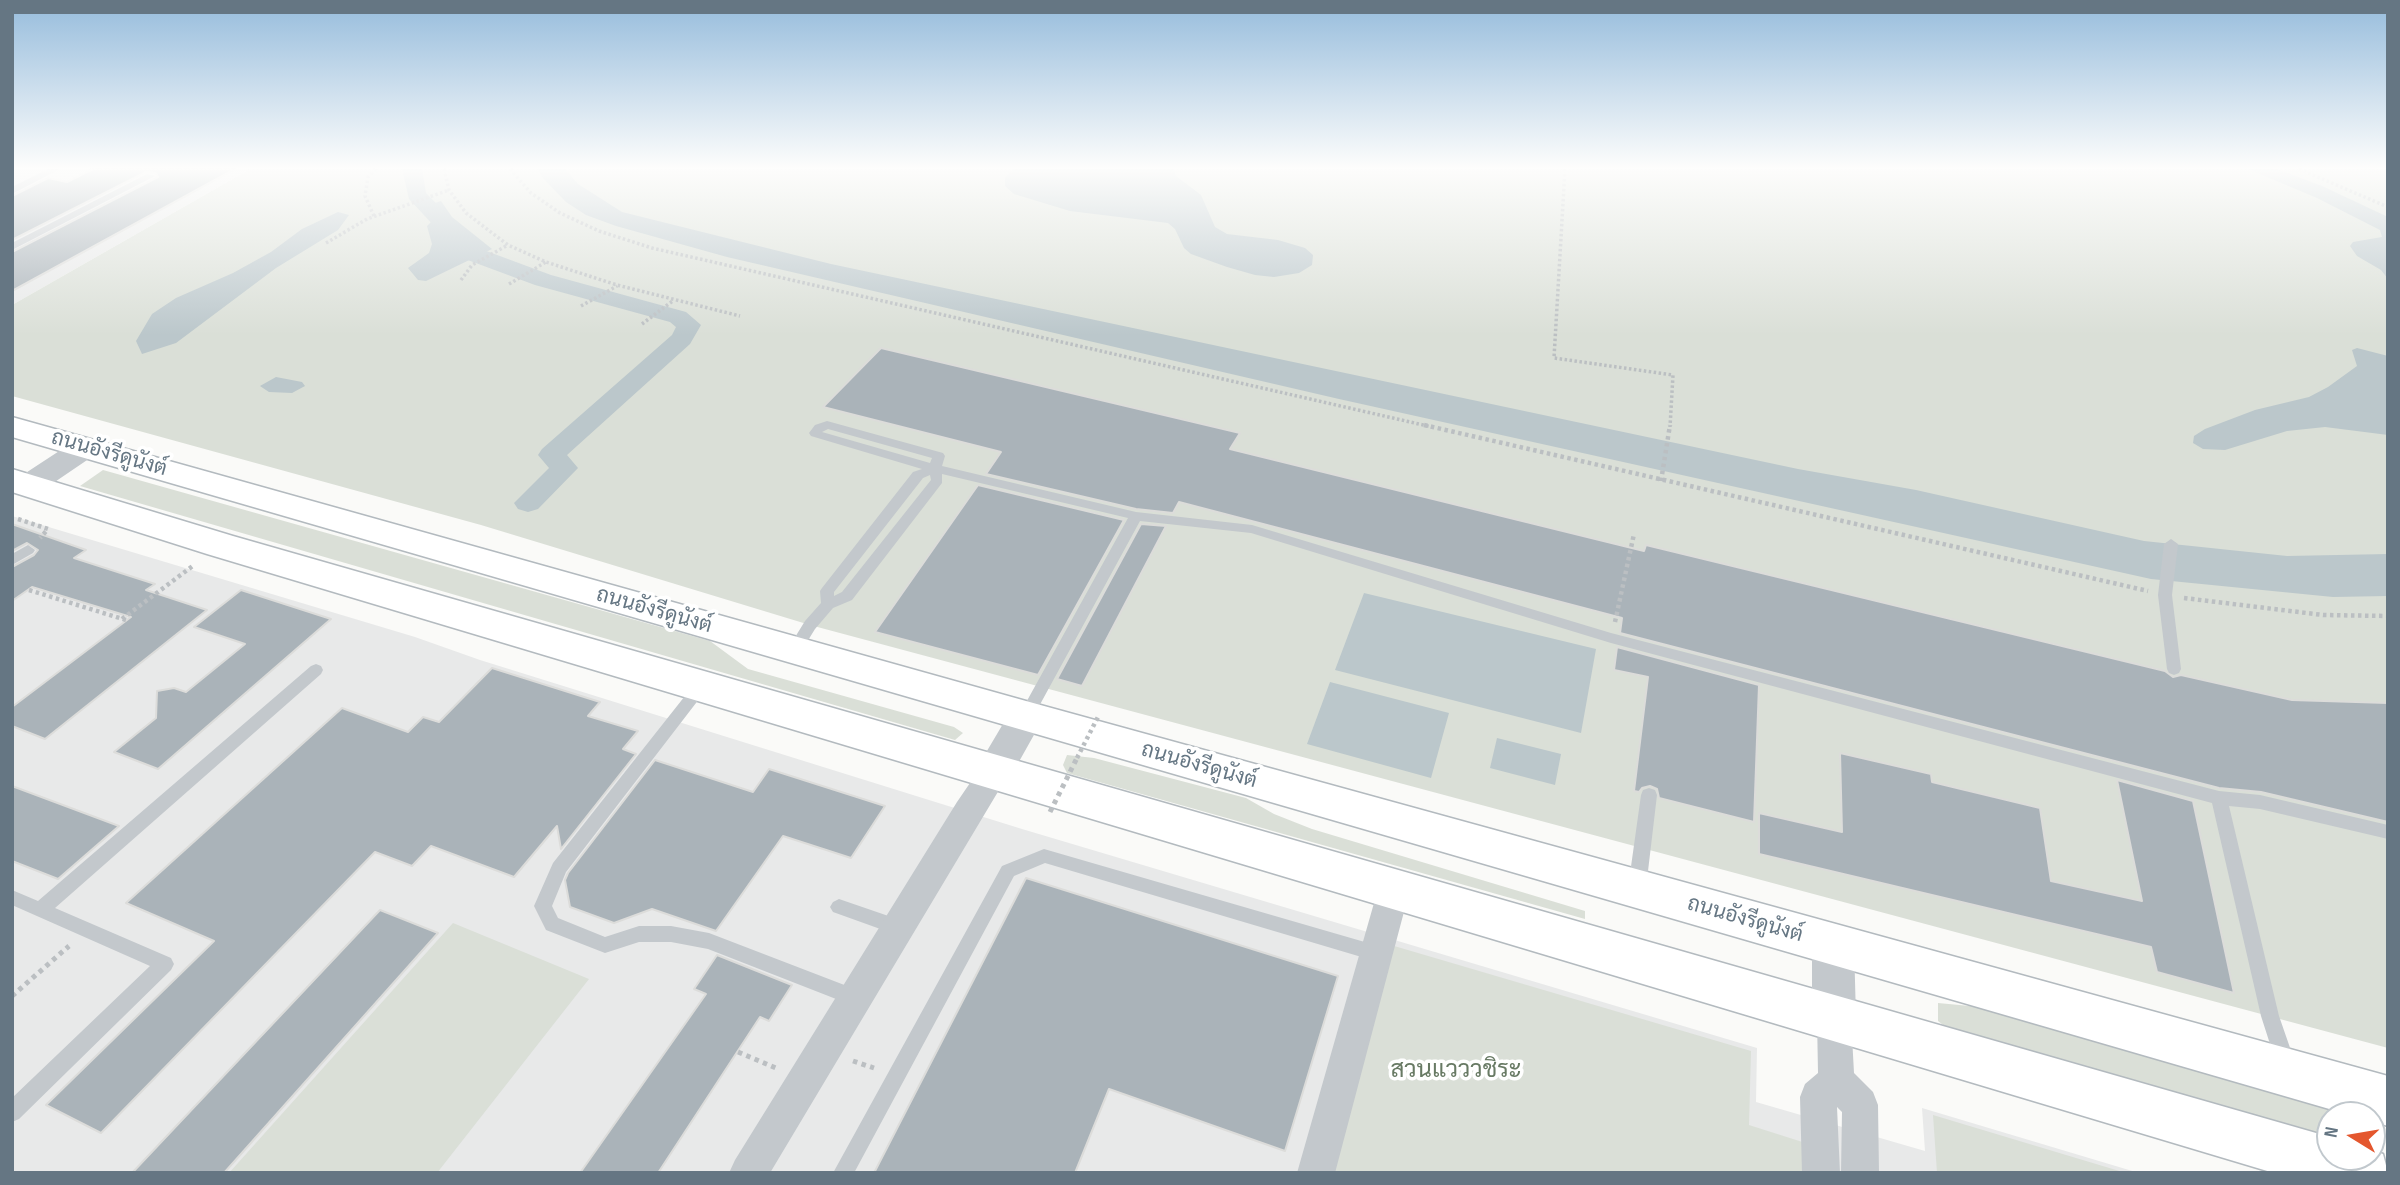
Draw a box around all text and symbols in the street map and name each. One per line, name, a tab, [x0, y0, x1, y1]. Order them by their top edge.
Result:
street label: ถนนอังรีดูนังต์	[48, 425, 170, 483]
street label: ถนนอังรีดูนังต์	[593, 582, 715, 640]
street label: ถนนอังรีดูนังต์	[1138, 737, 1260, 795]
street label: ถนนอังรีดูนังต์	[1684, 891, 1806, 949]
park label: สวนแวววชิระ	[1390, 1057, 1522, 1085]
north arrow	[2316, 1101, 2386, 1171]
text: N	[2320, 1125, 2344, 1139]

